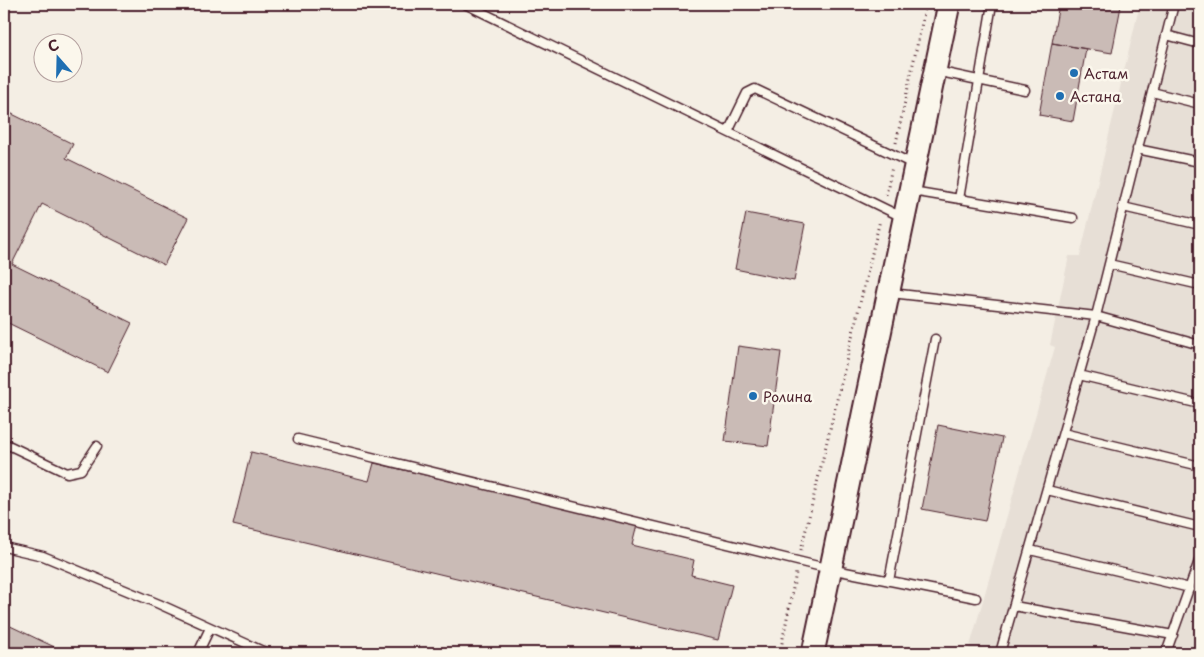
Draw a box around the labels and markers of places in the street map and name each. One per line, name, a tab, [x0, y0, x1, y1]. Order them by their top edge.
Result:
place label: Астам	[1084, 63, 1128, 84]
marker: Астам	[1068, 67, 1080, 79]
place label: Астана	[1070, 86, 1121, 107]
marker: Астана	[1054, 90, 1066, 102]
place label: Ролина	[763, 386, 812, 407]
marker: Ролина	[747, 390, 759, 402]

